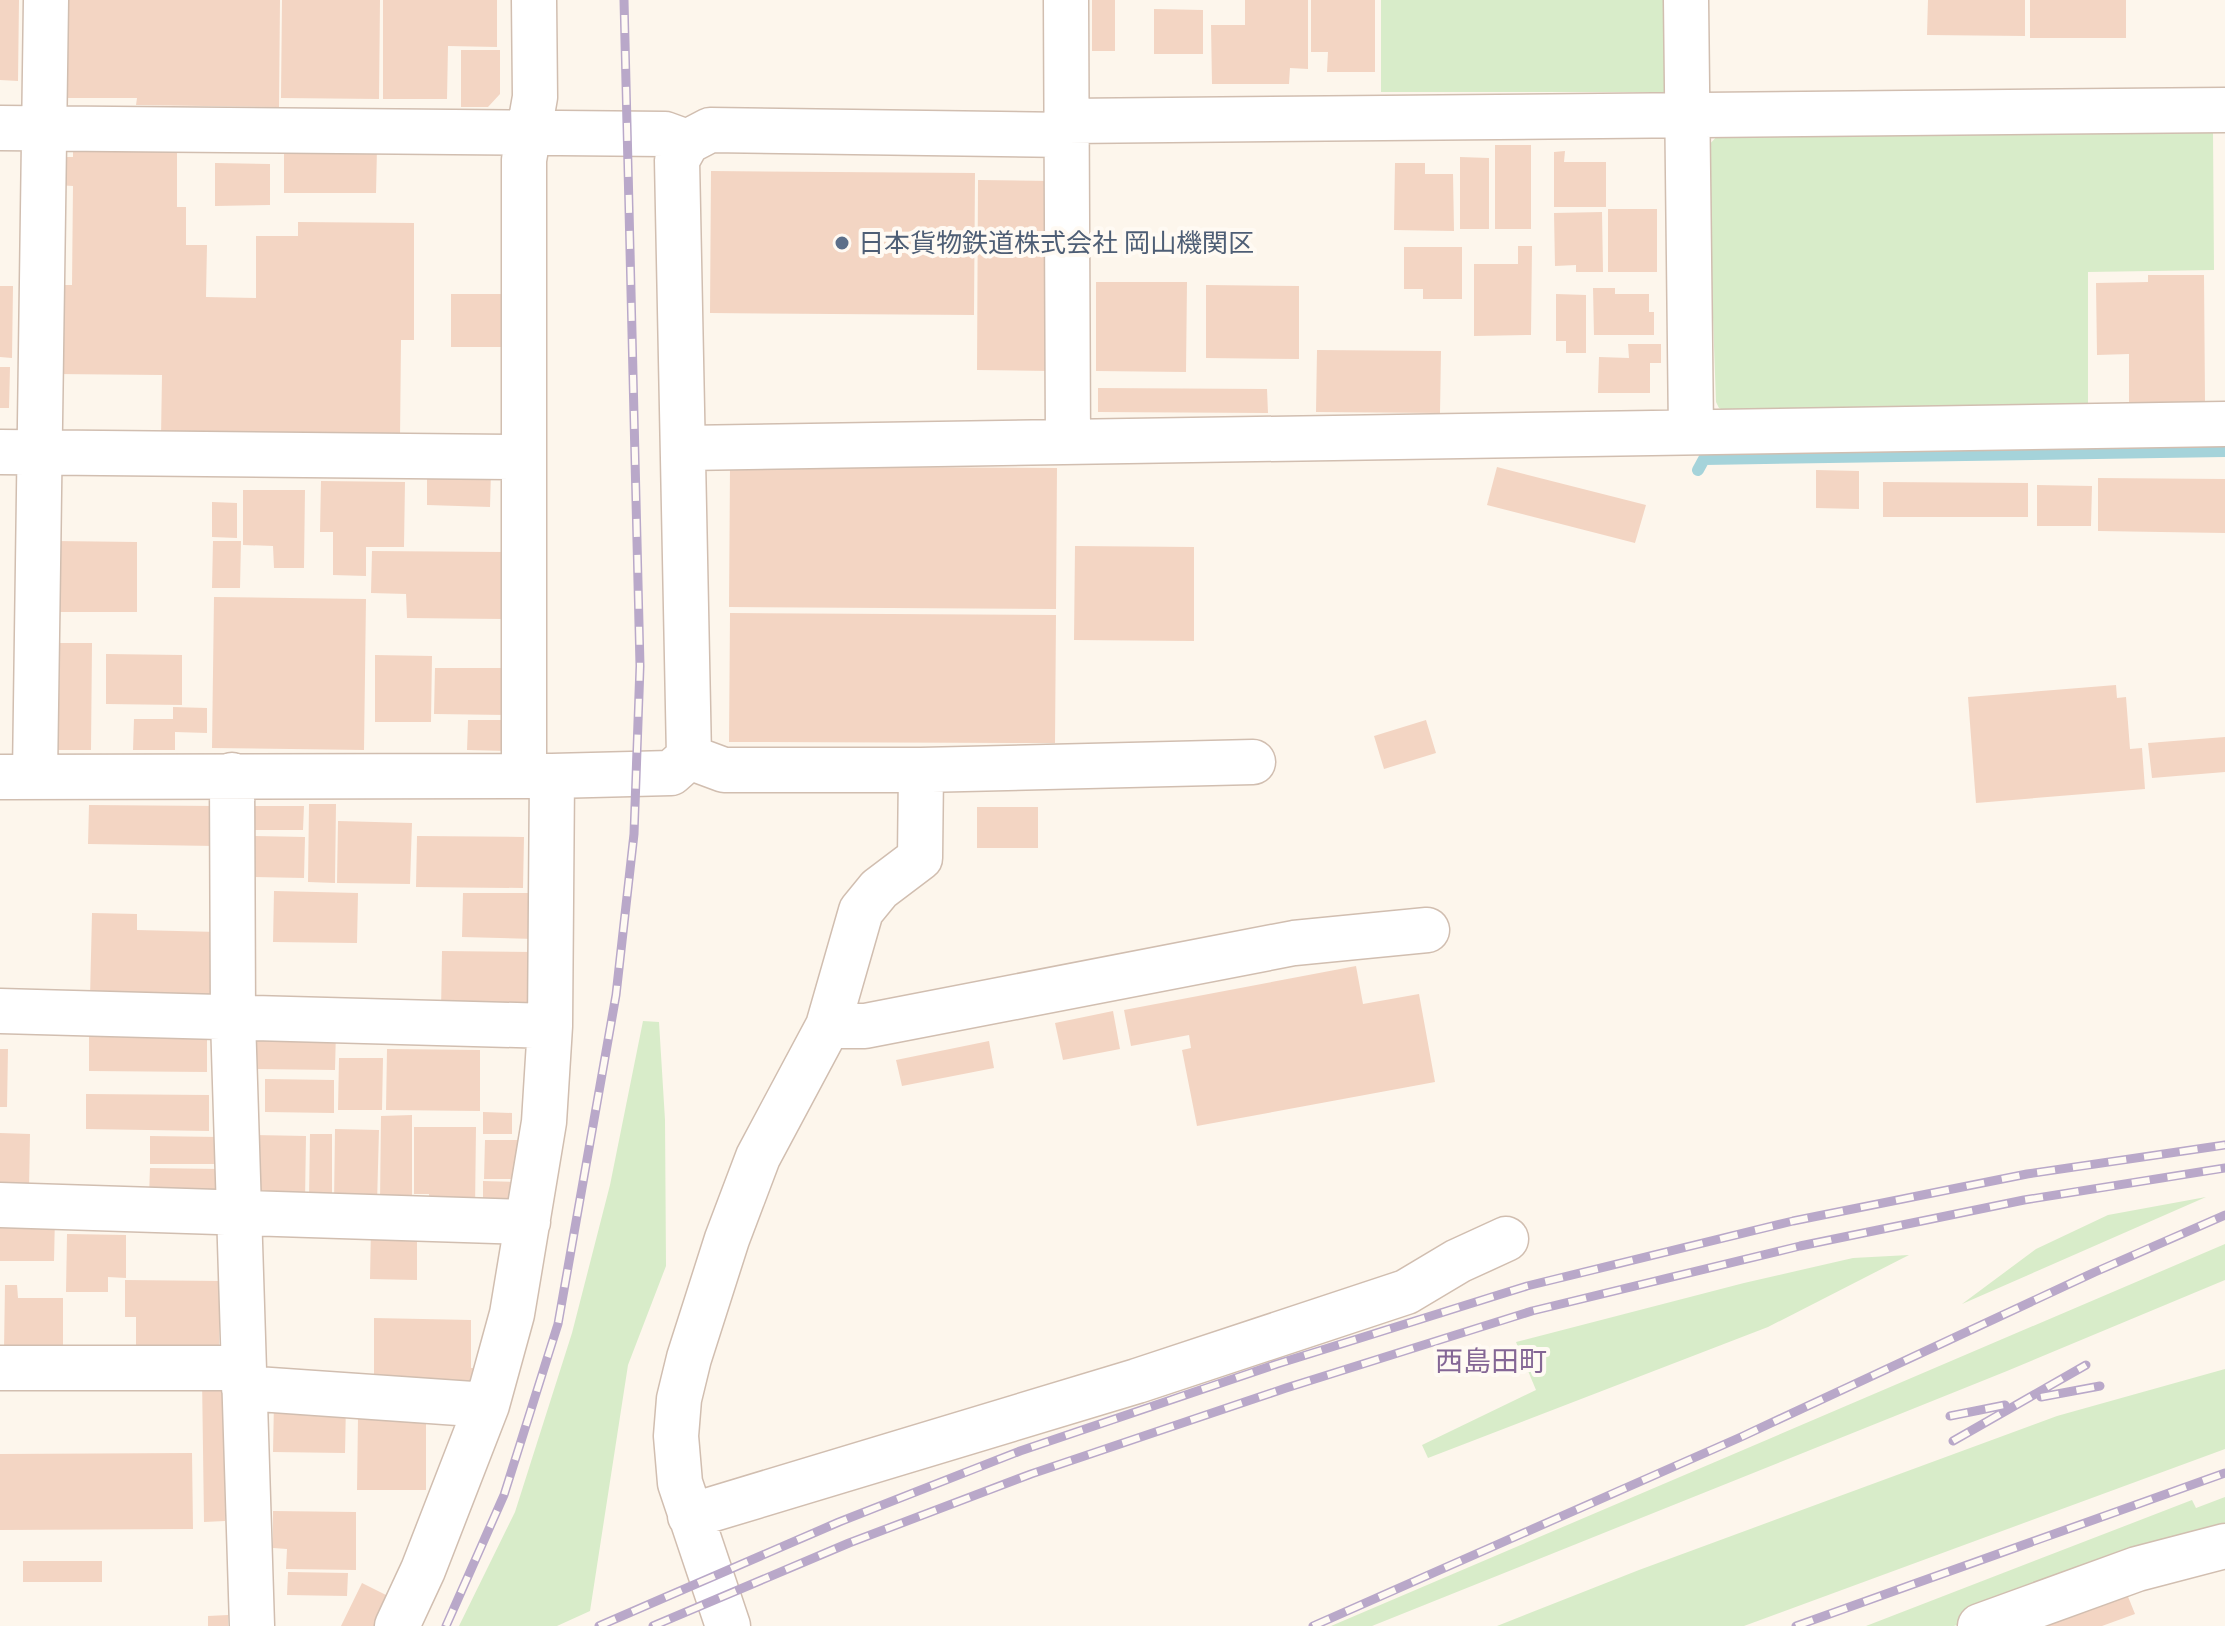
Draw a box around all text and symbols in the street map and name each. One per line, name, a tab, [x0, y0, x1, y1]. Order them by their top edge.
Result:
place label: 日本貨物鉄道株式会社 岡山機関区	[858, 229, 1254, 262]
marker: 日本貨物鉄道株式会社 岡山機関区	[833, 234, 851, 252]
district label: 西島田町	[1435, 1346, 1547, 1382]

